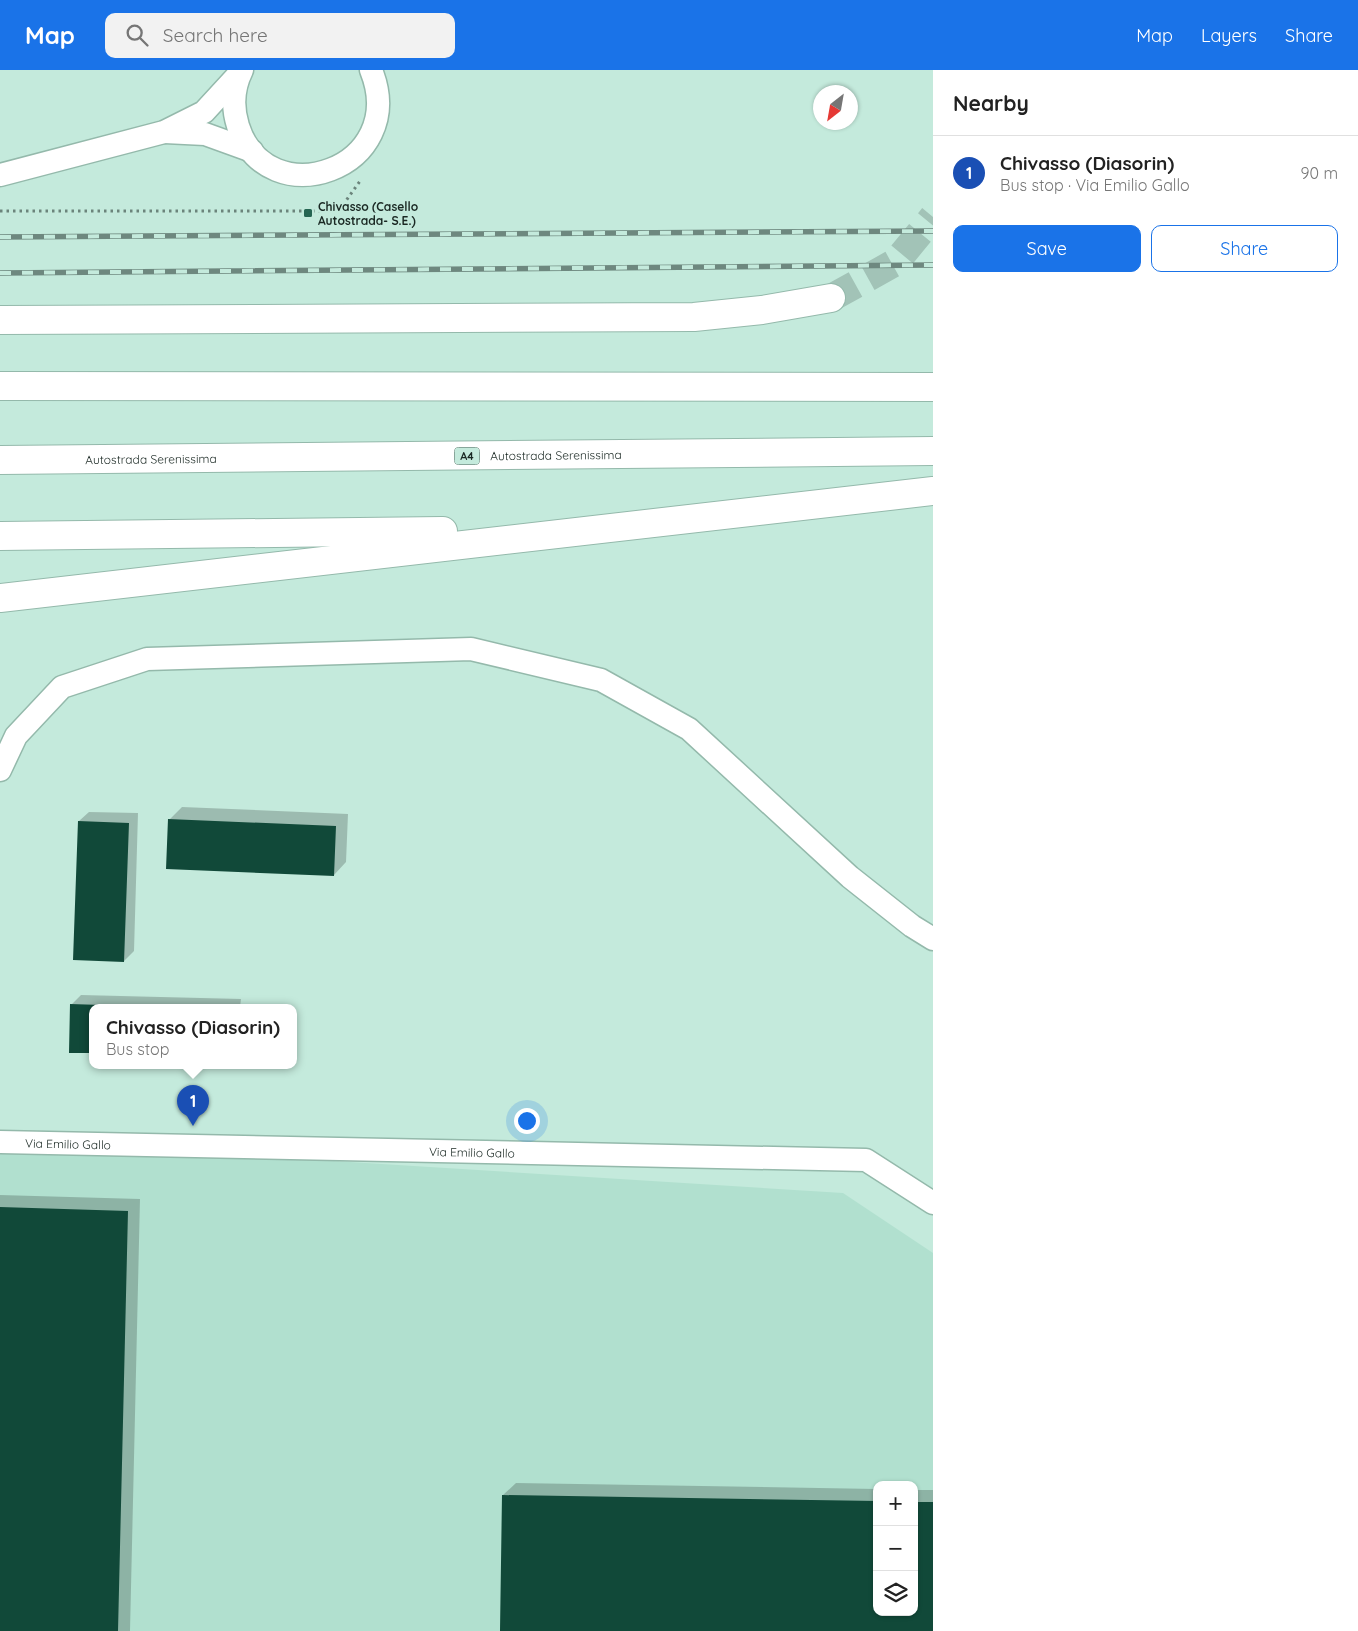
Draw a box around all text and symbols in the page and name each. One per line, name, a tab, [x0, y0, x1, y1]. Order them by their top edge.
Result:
search box	[105, 13, 455, 58]
text: Map	[25, 20, 75, 50]
icon: search	[123, 21, 151, 49]
text: Search here	[163, 23, 268, 47]
text: Map	[1136, 24, 1173, 47]
text: Layers	[1201, 24, 1257, 47]
text: Share	[1285, 24, 1333, 47]
north arrow	[813, 85, 858, 130]
text: Nearby	[953, 90, 1029, 116]
text: Chivasso (Diasorin)	[1000, 151, 1174, 175]
text: 1	[966, 163, 972, 183]
text: 90 m	[1301, 163, 1338, 183]
text: Bus stop · Via Emilio Gallo	[1000, 175, 1190, 195]
place label: Chivasso (Casello Autostrada- S.E.)	[318, 199, 419, 228]
marker: Chivasso (Casello Autostrada- S.E.)	[302, 207, 314, 219]
button: Save	[953, 225, 1141, 272]
button: Share	[1151, 225, 1338, 272]
street label: Autostrada Serenissima	[490, 447, 622, 463]
road number: A4	[454, 448, 480, 464]
street label: Autostrada Serenissima	[85, 450, 217, 467]
popup	[89, 1004, 297, 1069]
text: Chivasso (Diasorin)	[106, 1015, 280, 1039]
text: Bus stop	[106, 1039, 169, 1059]
pin: 1	[177, 1085, 209, 1126]
your location	[514, 1108, 540, 1134]
street label: Via Emilio Gallo	[25, 1135, 111, 1152]
street label: Via Emilio Gallo	[429, 1143, 515, 1160]
map controls	[873, 1481, 918, 1616]
button: +	[873, 1481, 918, 1526]
button: −	[873, 1526, 918, 1571]
button: layers	[873, 1571, 918, 1616]

